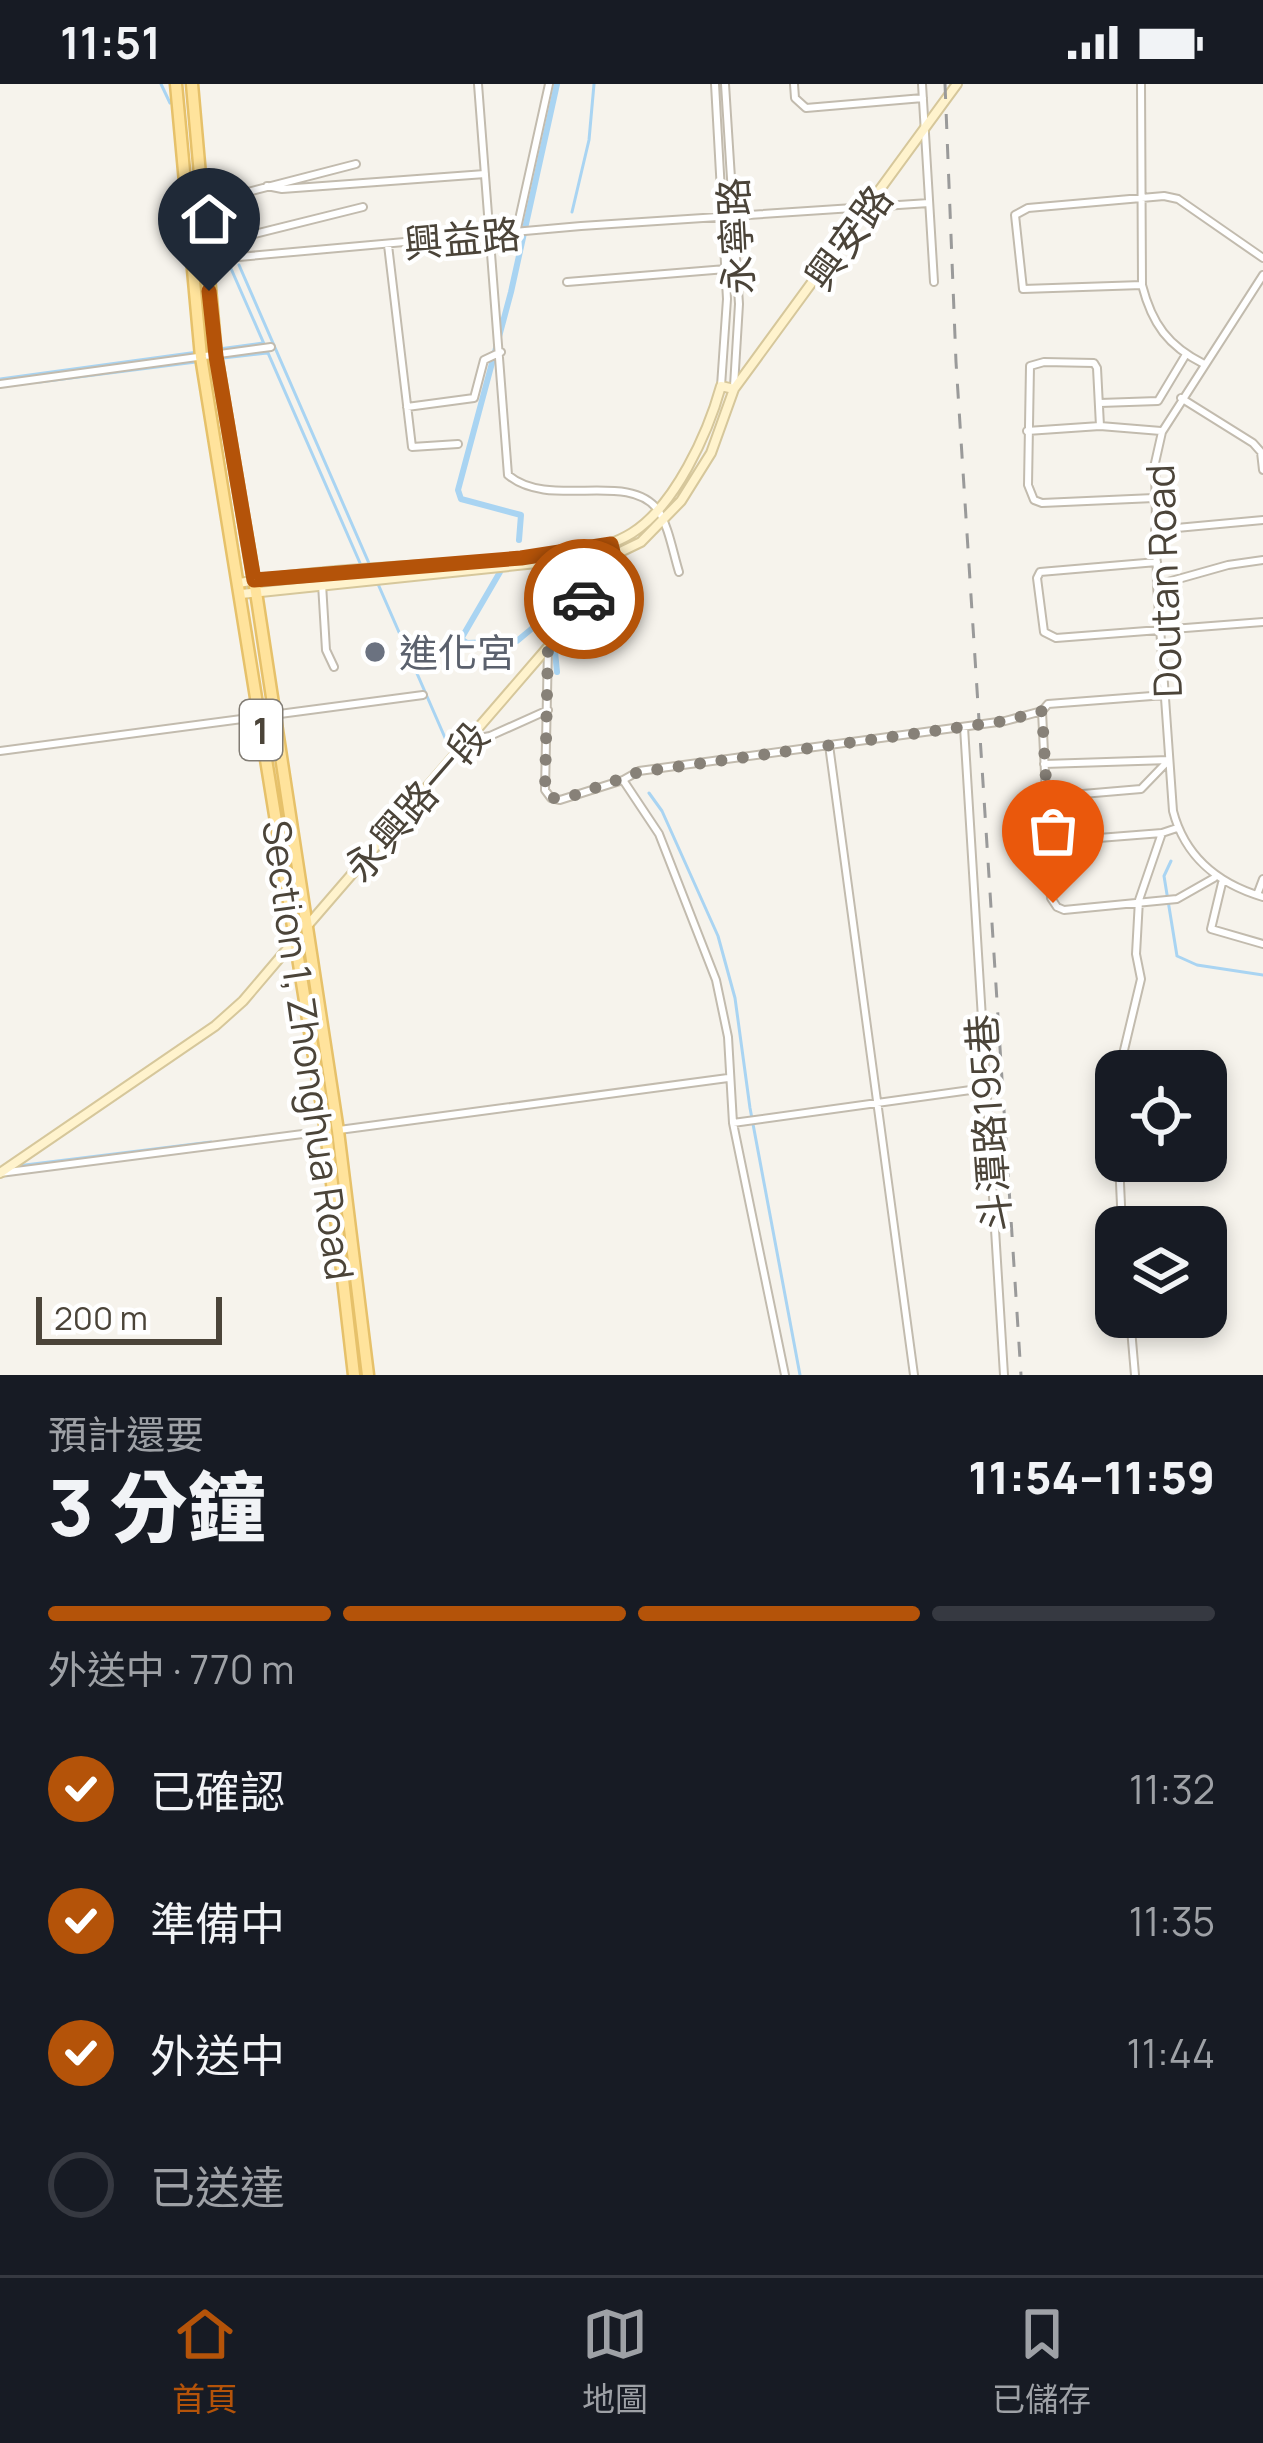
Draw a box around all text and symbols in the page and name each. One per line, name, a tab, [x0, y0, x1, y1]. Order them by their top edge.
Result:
text: 11:51	[60, 11, 161, 73]
pin	[158, 168, 260, 291]
street label: 興安路	[792, 174, 904, 300]
street label: 永寧路	[705, 176, 765, 296]
icon: home	[176, 186, 242, 252]
street label: 興益路	[401, 206, 523, 270]
street label: Doutan Road	[1132, 464, 1194, 698]
courier	[524, 539, 644, 659]
icon: car	[551, 566, 617, 632]
place label: 進化宮	[399, 625, 516, 679]
marker: 進化宮	[362, 639, 388, 665]
road number: 1	[240, 700, 282, 760]
street label: 永興路一段	[332, 710, 500, 892]
pin	[1002, 780, 1104, 903]
icon: bag	[1020, 798, 1086, 864]
street label: Section 1, Zhonghua Road	[250, 817, 368, 1283]
street label: 斗潭路195巷	[953, 1012, 1023, 1234]
map controls	[1095, 1050, 1227, 1338]
button: locate	[1095, 1050, 1227, 1182]
button: layers	[1095, 1206, 1227, 1338]
scale bar	[36, 1291, 222, 1344]
text: 200 m	[54, 1295, 148, 1340]
text: 預計還要	[48, 1407, 204, 1461]
text: 11:54–11:59	[968, 1446, 1215, 1508]
text: 3 分鐘	[48, 1453, 266, 1559]
text: 外送中 · 770 m	[48, 1642, 294, 1696]
icon: check	[48, 1756, 114, 1822]
text: 已確認	[150, 1760, 285, 1822]
text: 11:32	[1129, 1762, 1215, 1816]
icon: check	[48, 1888, 114, 1954]
text: 準備中	[150, 1892, 285, 1954]
text: 11:35	[1129, 1894, 1215, 1948]
icon: check	[48, 2020, 114, 2086]
text: 外送中	[150, 2024, 285, 2086]
text: 11:44	[1127, 2026, 1215, 2080]
text: 已送達	[150, 2156, 285, 2218]
tab: 首頁	[172, 2301, 238, 2421]
tab: 地圖	[582, 2301, 648, 2421]
tab: 已儲存	[992, 2301, 1091, 2421]

